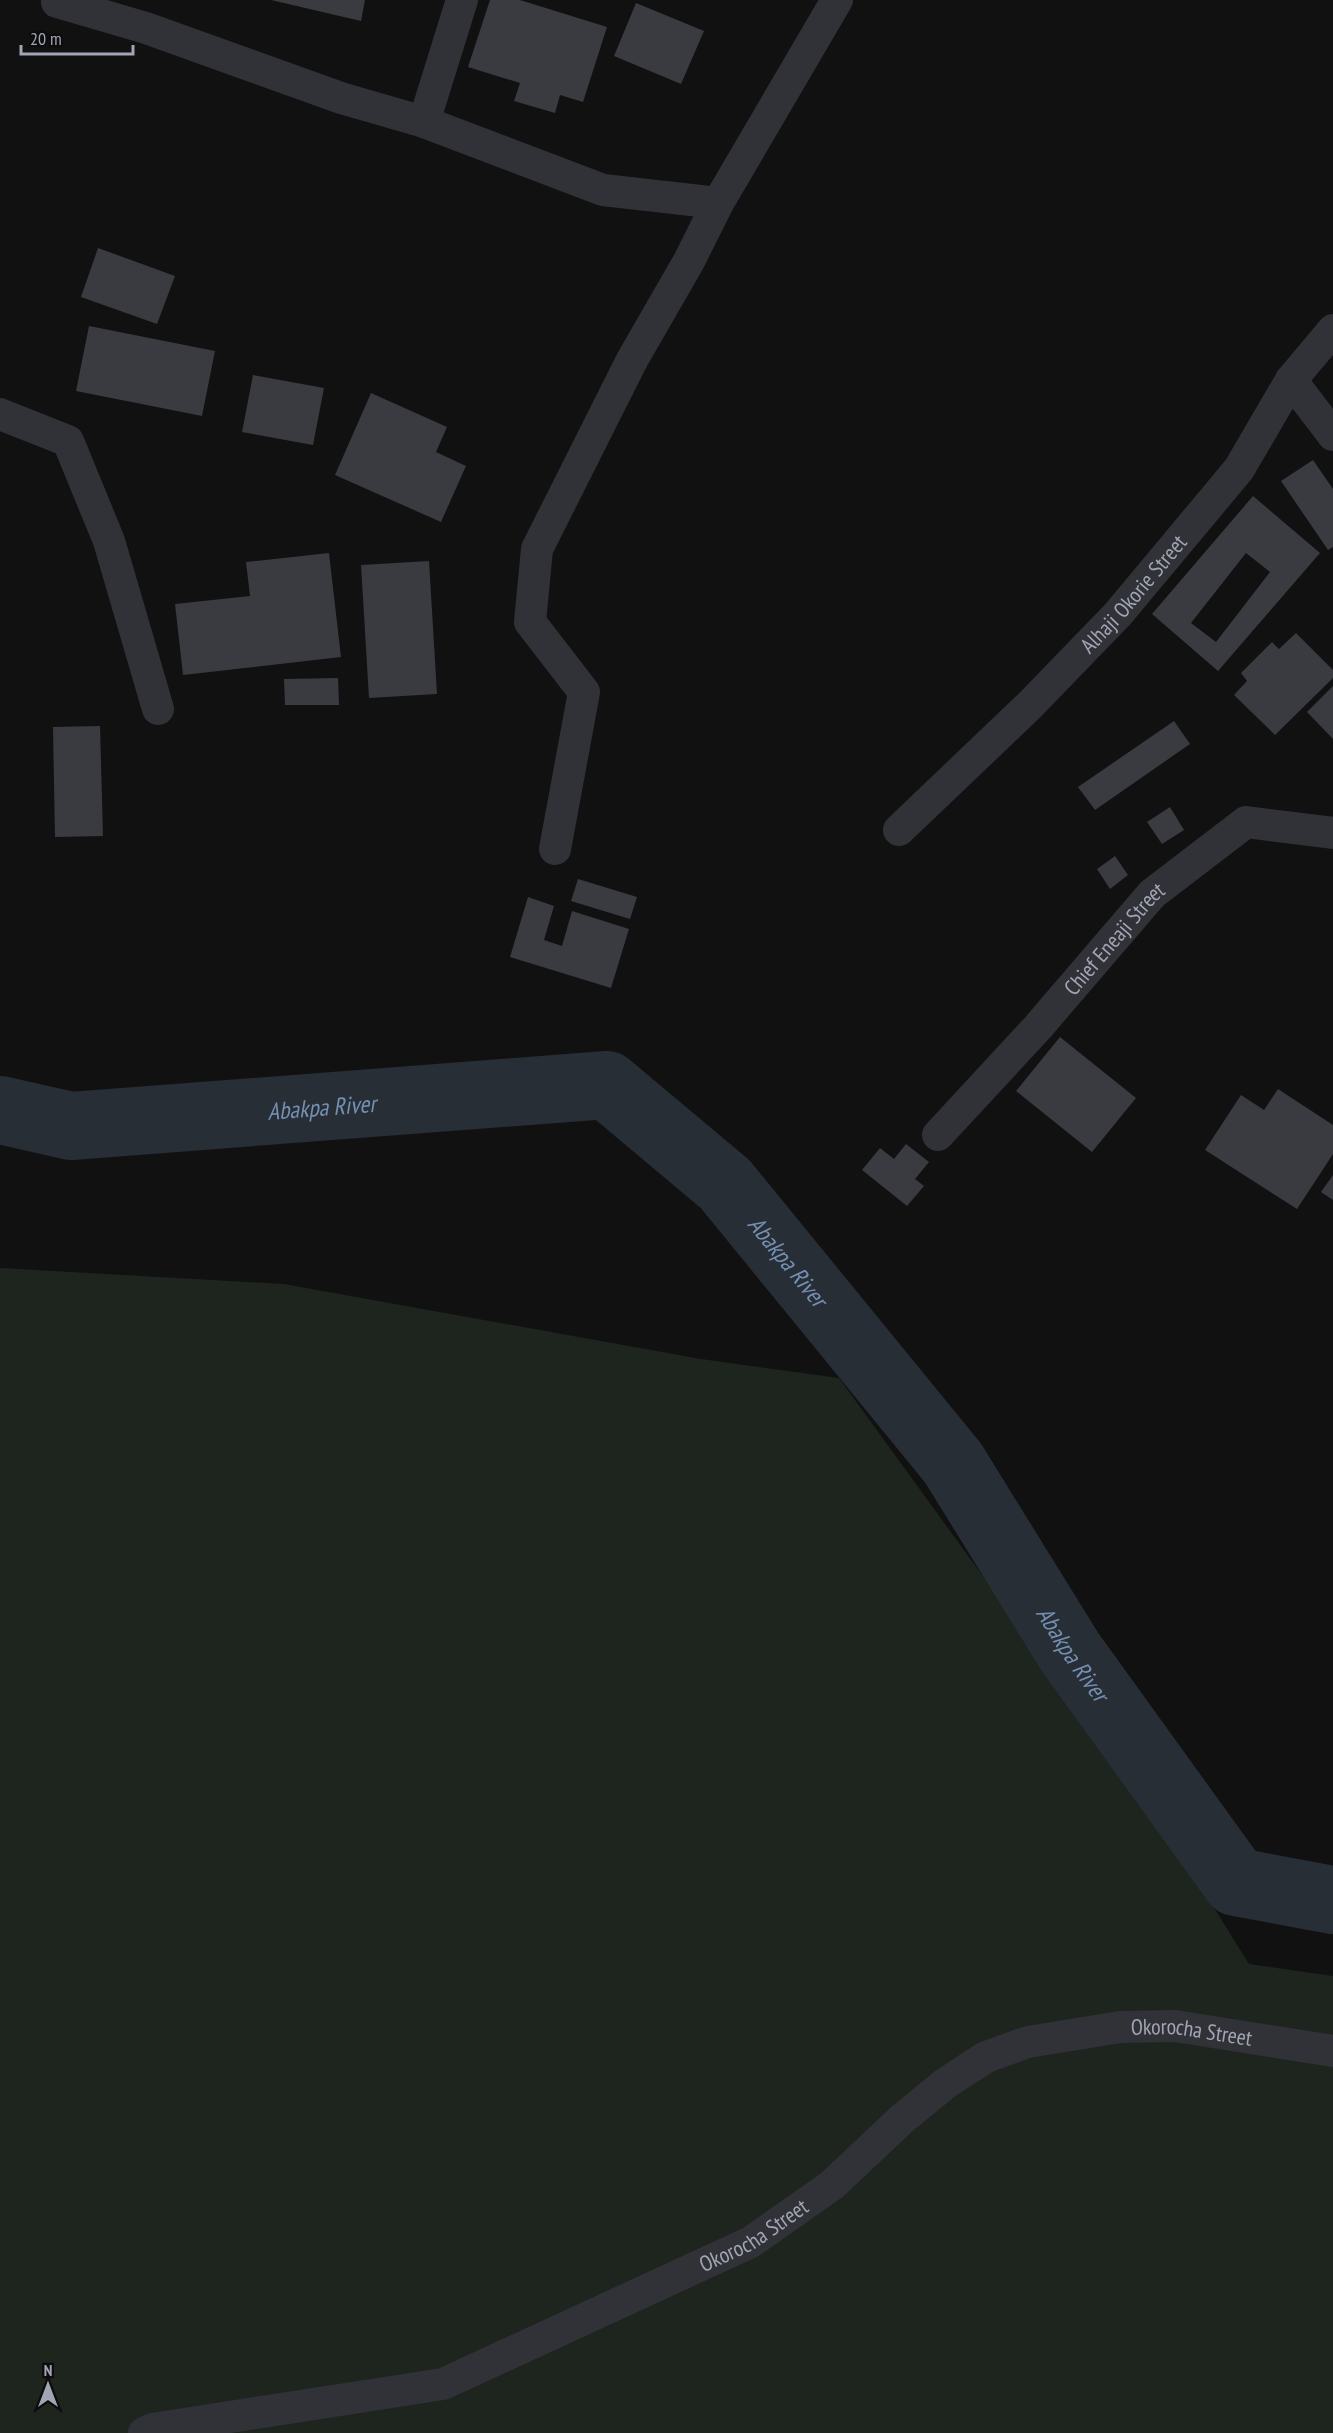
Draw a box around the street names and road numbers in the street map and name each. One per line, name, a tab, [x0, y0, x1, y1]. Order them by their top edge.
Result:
street label: Alhaji Okorie Street	[1074, 529, 1193, 659]
street label: Chief Eneaji Street	[1058, 876, 1170, 1001]
street label: Okorocha Street	[1131, 2012, 1254, 2052]
street label: Okorocha Street	[695, 2192, 813, 2278]

